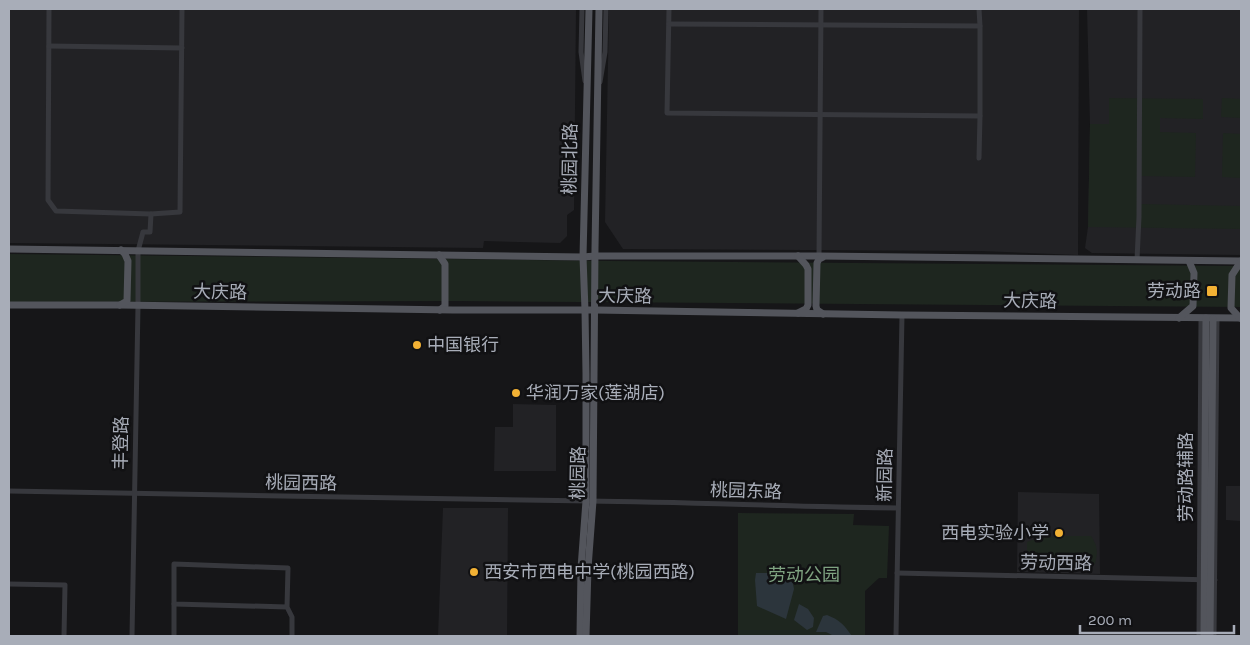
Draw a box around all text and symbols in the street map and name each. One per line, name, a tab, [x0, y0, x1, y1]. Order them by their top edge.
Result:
street label: 桃园北路	[558, 123, 582, 195]
place label: 劳动路	[1147, 280, 1201, 302]
street label: 大庆路	[193, 281, 247, 303]
marker: 劳动路	[1205, 284, 1219, 298]
street label: 大庆路	[598, 285, 652, 307]
street label: 大庆路	[1003, 290, 1057, 312]
place label: 中国银行	[427, 334, 499, 356]
marker: 中国银行	[411, 339, 423, 351]
place label: 华润万家(莲湖店)	[526, 382, 665, 404]
marker: 华润万家(莲湖店)	[510, 387, 522, 399]
street label: 丰登路	[110, 416, 132, 470]
street label: 劳动路辅路	[1175, 432, 1197, 522]
street label: 桃园路	[567, 446, 589, 500]
street label: 新园路	[874, 448, 896, 502]
street label: 桃园西路	[265, 471, 337, 495]
street label: 桃园东路	[710, 479, 782, 503]
place label: 西电实验小学	[941, 522, 1049, 544]
marker: 西电实验小学	[1053, 527, 1065, 539]
street label: 劳动西路	[1020, 551, 1092, 575]
place label: 西安市西电中学(桃园西路)	[484, 561, 695, 583]
park label: 劳动公园	[768, 564, 840, 586]
marker: 西安市西电中学(桃园西路)	[468, 566, 480, 578]
scale bar	[1080, 602, 1234, 634]
text: 200 m	[1088, 611, 1132, 629]

